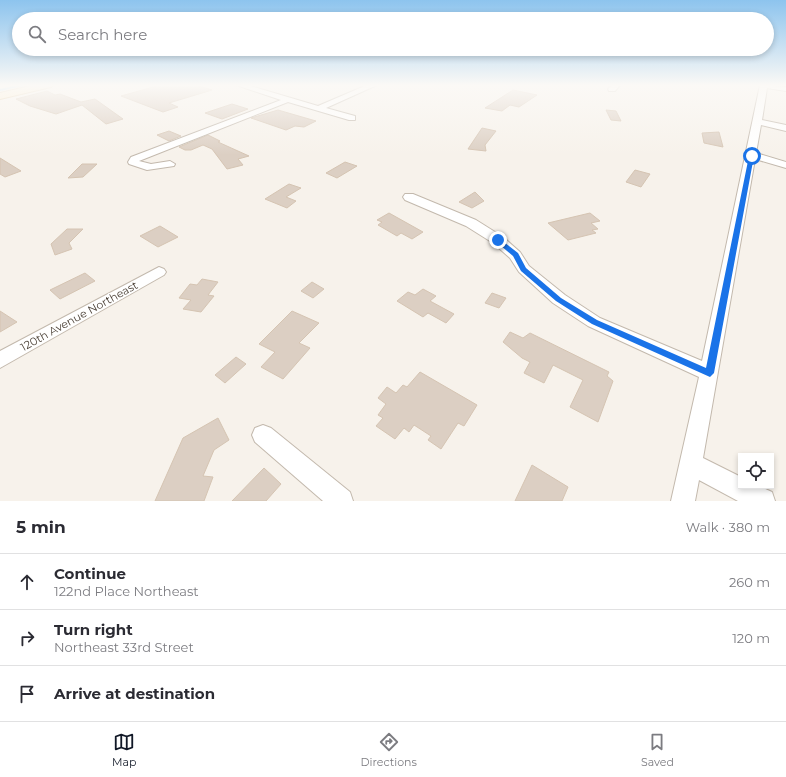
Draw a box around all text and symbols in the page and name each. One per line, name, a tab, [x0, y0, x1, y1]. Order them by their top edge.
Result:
search box	[12, 12, 774, 56]
icon: search	[26, 23, 48, 45]
text: Search here	[58, 25, 147, 44]
route start	[743, 147, 761, 165]
route end	[489, 231, 507, 249]
street label: 120th Avenue Northeast	[18, 278, 141, 354]
map controls	[738, 453, 774, 489]
button: locate	[738, 453, 774, 489]
text: 5 min	[16, 517, 66, 537]
text: Walk · 380 m	[686, 519, 770, 535]
text: Continue	[54, 564, 126, 583]
icon: ahead	[16, 571, 38, 593]
text: 260 m	[729, 574, 770, 590]
text: 122nd Place Northeast	[54, 583, 199, 599]
text: Turn right	[54, 620, 133, 639]
icon: right	[16, 627, 38, 649]
text: 120 m	[732, 630, 770, 646]
text: Northeast 33rd Street	[54, 639, 194, 655]
icon: arrive	[16, 683, 38, 705]
text: Arrive at destination	[54, 684, 215, 703]
tab: Map	[112, 731, 136, 769]
tab: Directions	[361, 731, 417, 769]
tab: Saved	[641, 731, 674, 769]

